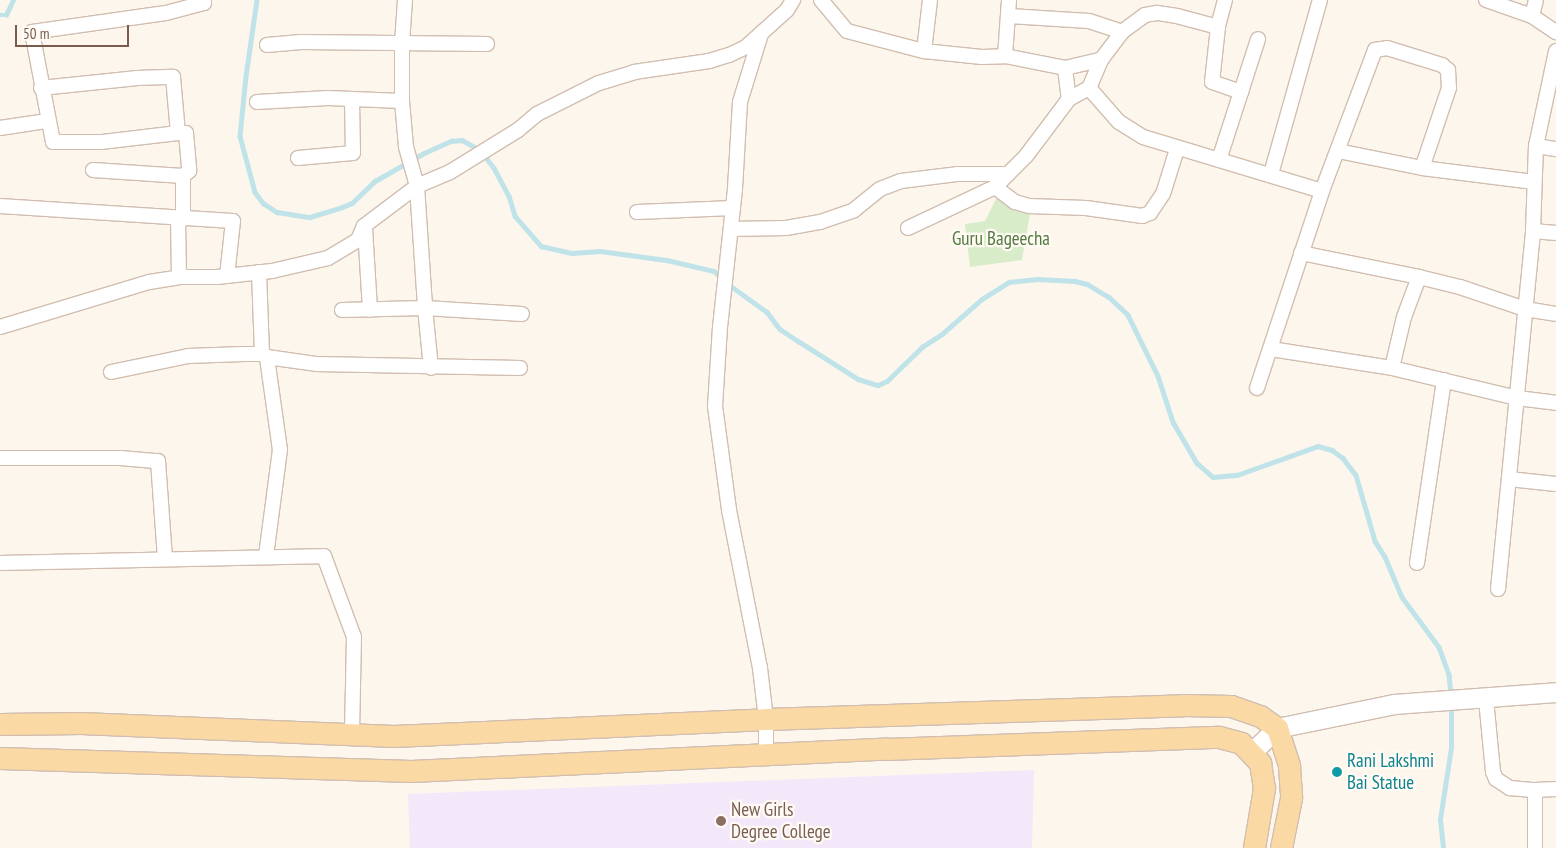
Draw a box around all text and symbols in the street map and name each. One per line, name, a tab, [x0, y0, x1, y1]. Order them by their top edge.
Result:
scale bar	[18, 15, 131, 47]
text: 50 m	[23, 24, 49, 43]
park label: Guru Bageecha	[952, 228, 1050, 250]
place label: Rani Lakshmi Bai Statue	[1347, 750, 1434, 794]
marker: Rani Lakshmi Bai Statue	[1331, 766, 1343, 778]
place label: New Girls Degree College	[731, 799, 831, 843]
marker: New Girls Degree College	[715, 815, 727, 827]

